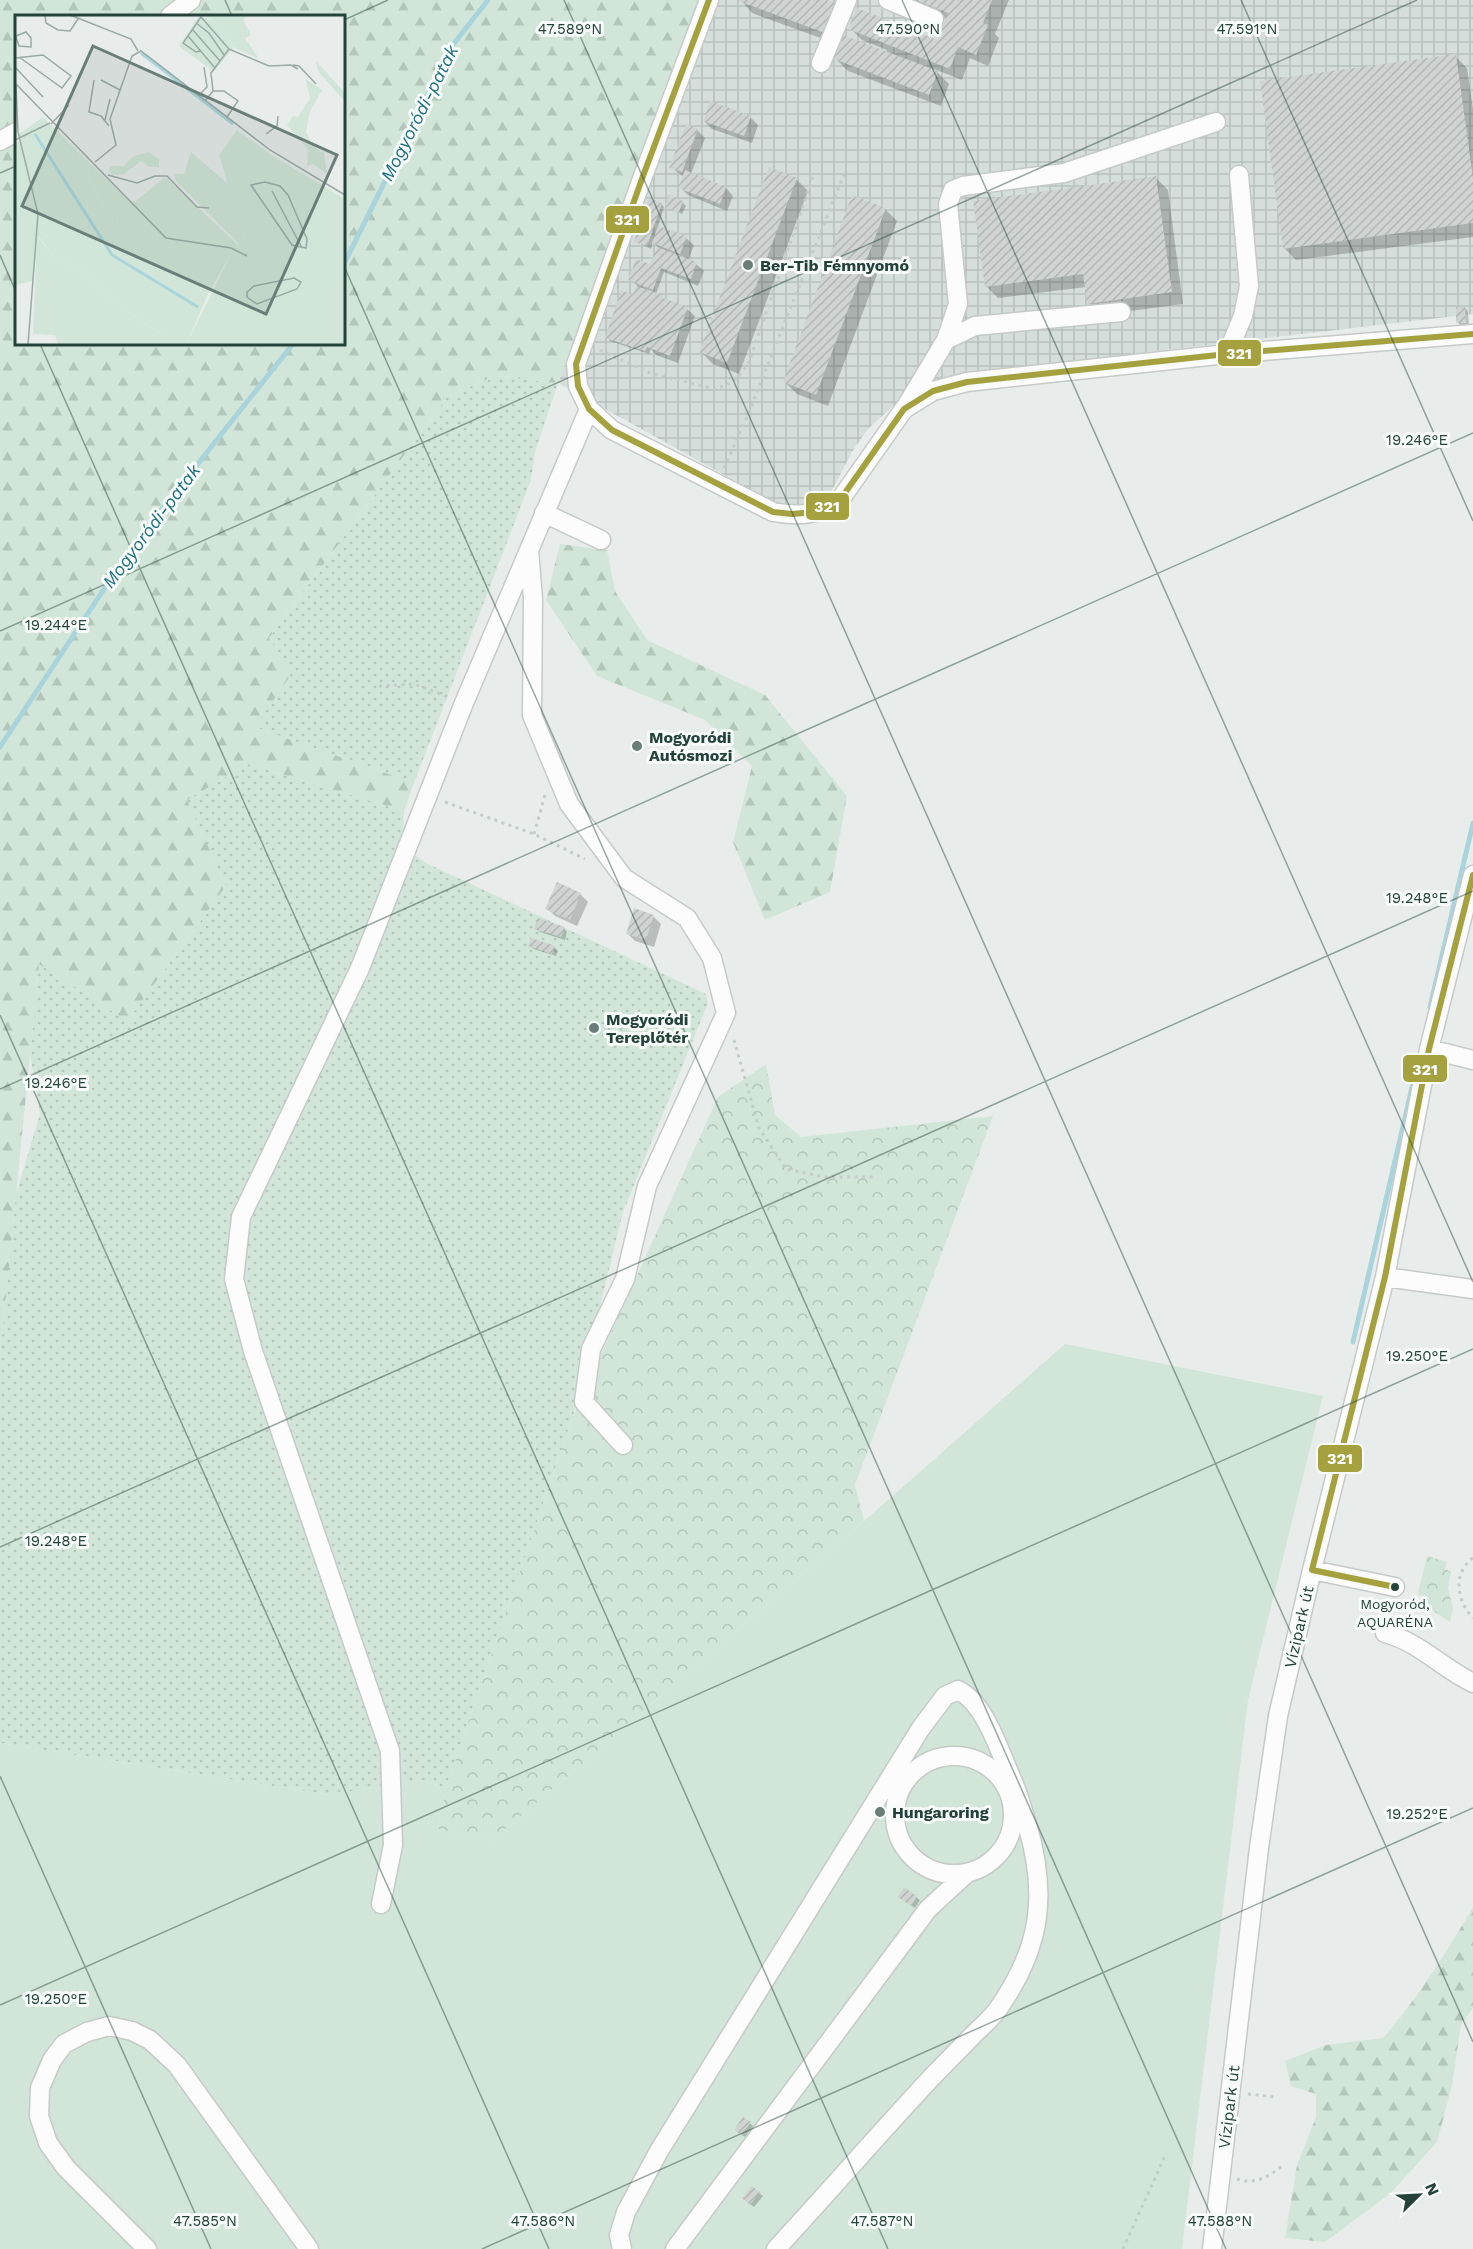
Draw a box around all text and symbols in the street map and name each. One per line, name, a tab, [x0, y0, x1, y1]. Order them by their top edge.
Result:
inset map	[15, 15, 345, 345]
text: 47.589°N	[538, 20, 602, 38]
text: 47.590°N	[876, 20, 940, 38]
text: 47.591°N	[1216, 20, 1278, 38]
water label: Mogyoródi-patak	[376, 41, 463, 184]
line badge: 321	[605, 205, 650, 234]
text: 321	[614, 210, 640, 229]
place label: Ber-Tib Fémnyomó	[760, 256, 909, 275]
marker: Ber-Tib Fémnyomó	[741, 258, 755, 272]
line badge: 321	[1217, 339, 1262, 367]
text: 321	[1226, 344, 1252, 363]
text: 19.246°E	[1386, 431, 1448, 449]
water label: Mogyoródi-patak	[98, 459, 205, 592]
line badge: 321	[805, 492, 850, 521]
text: 321	[814, 497, 840, 516]
text: 19.244°E	[25, 616, 87, 634]
place label: Mogyoródi Autósmozi	[649, 728, 732, 765]
marker: Mogyoródi Autósmozi	[630, 739, 644, 753]
text: 19.248°E	[1386, 889, 1448, 907]
place label: Mogyoródi Tereplőtér	[606, 1010, 688, 1047]
marker: Mogyoródi Tereplőtér	[587, 1021, 601, 1035]
line badge: 321	[1402, 1054, 1448, 1083]
text: 321	[1412, 1060, 1438, 1079]
text: 19.246°E	[25, 1074, 87, 1092]
text: 19.250°E	[1386, 1347, 1448, 1365]
line badge: 321	[1317, 1444, 1363, 1473]
text: 321	[1327, 1449, 1353, 1468]
text: 19.248°E	[25, 1532, 87, 1550]
marker: Mogyoród, AQUARÉNA	[1389, 1581, 1401, 1593]
street label: Vízipark út	[1280, 1584, 1318, 1670]
place label: Mogyoród, AQUARÉNA	[1357, 1596, 1433, 1630]
place label: Hungaroring	[892, 1803, 989, 1822]
marker: Hungaroring	[873, 1805, 887, 1819]
text: 19.252°E	[1386, 1805, 1448, 1823]
text: 19.250°E	[25, 1990, 87, 2008]
street label: Vízipark út	[1214, 2064, 1244, 2150]
north arrow	[1389, 2165, 1449, 2225]
text: N	[1421, 2180, 1443, 2198]
text: 47.585°N	[173, 2212, 237, 2230]
text: 47.586°N	[511, 2212, 575, 2230]
text: 47.587°N	[850, 2212, 914, 2230]
text: 47.588°N	[1188, 2212, 1252, 2230]

